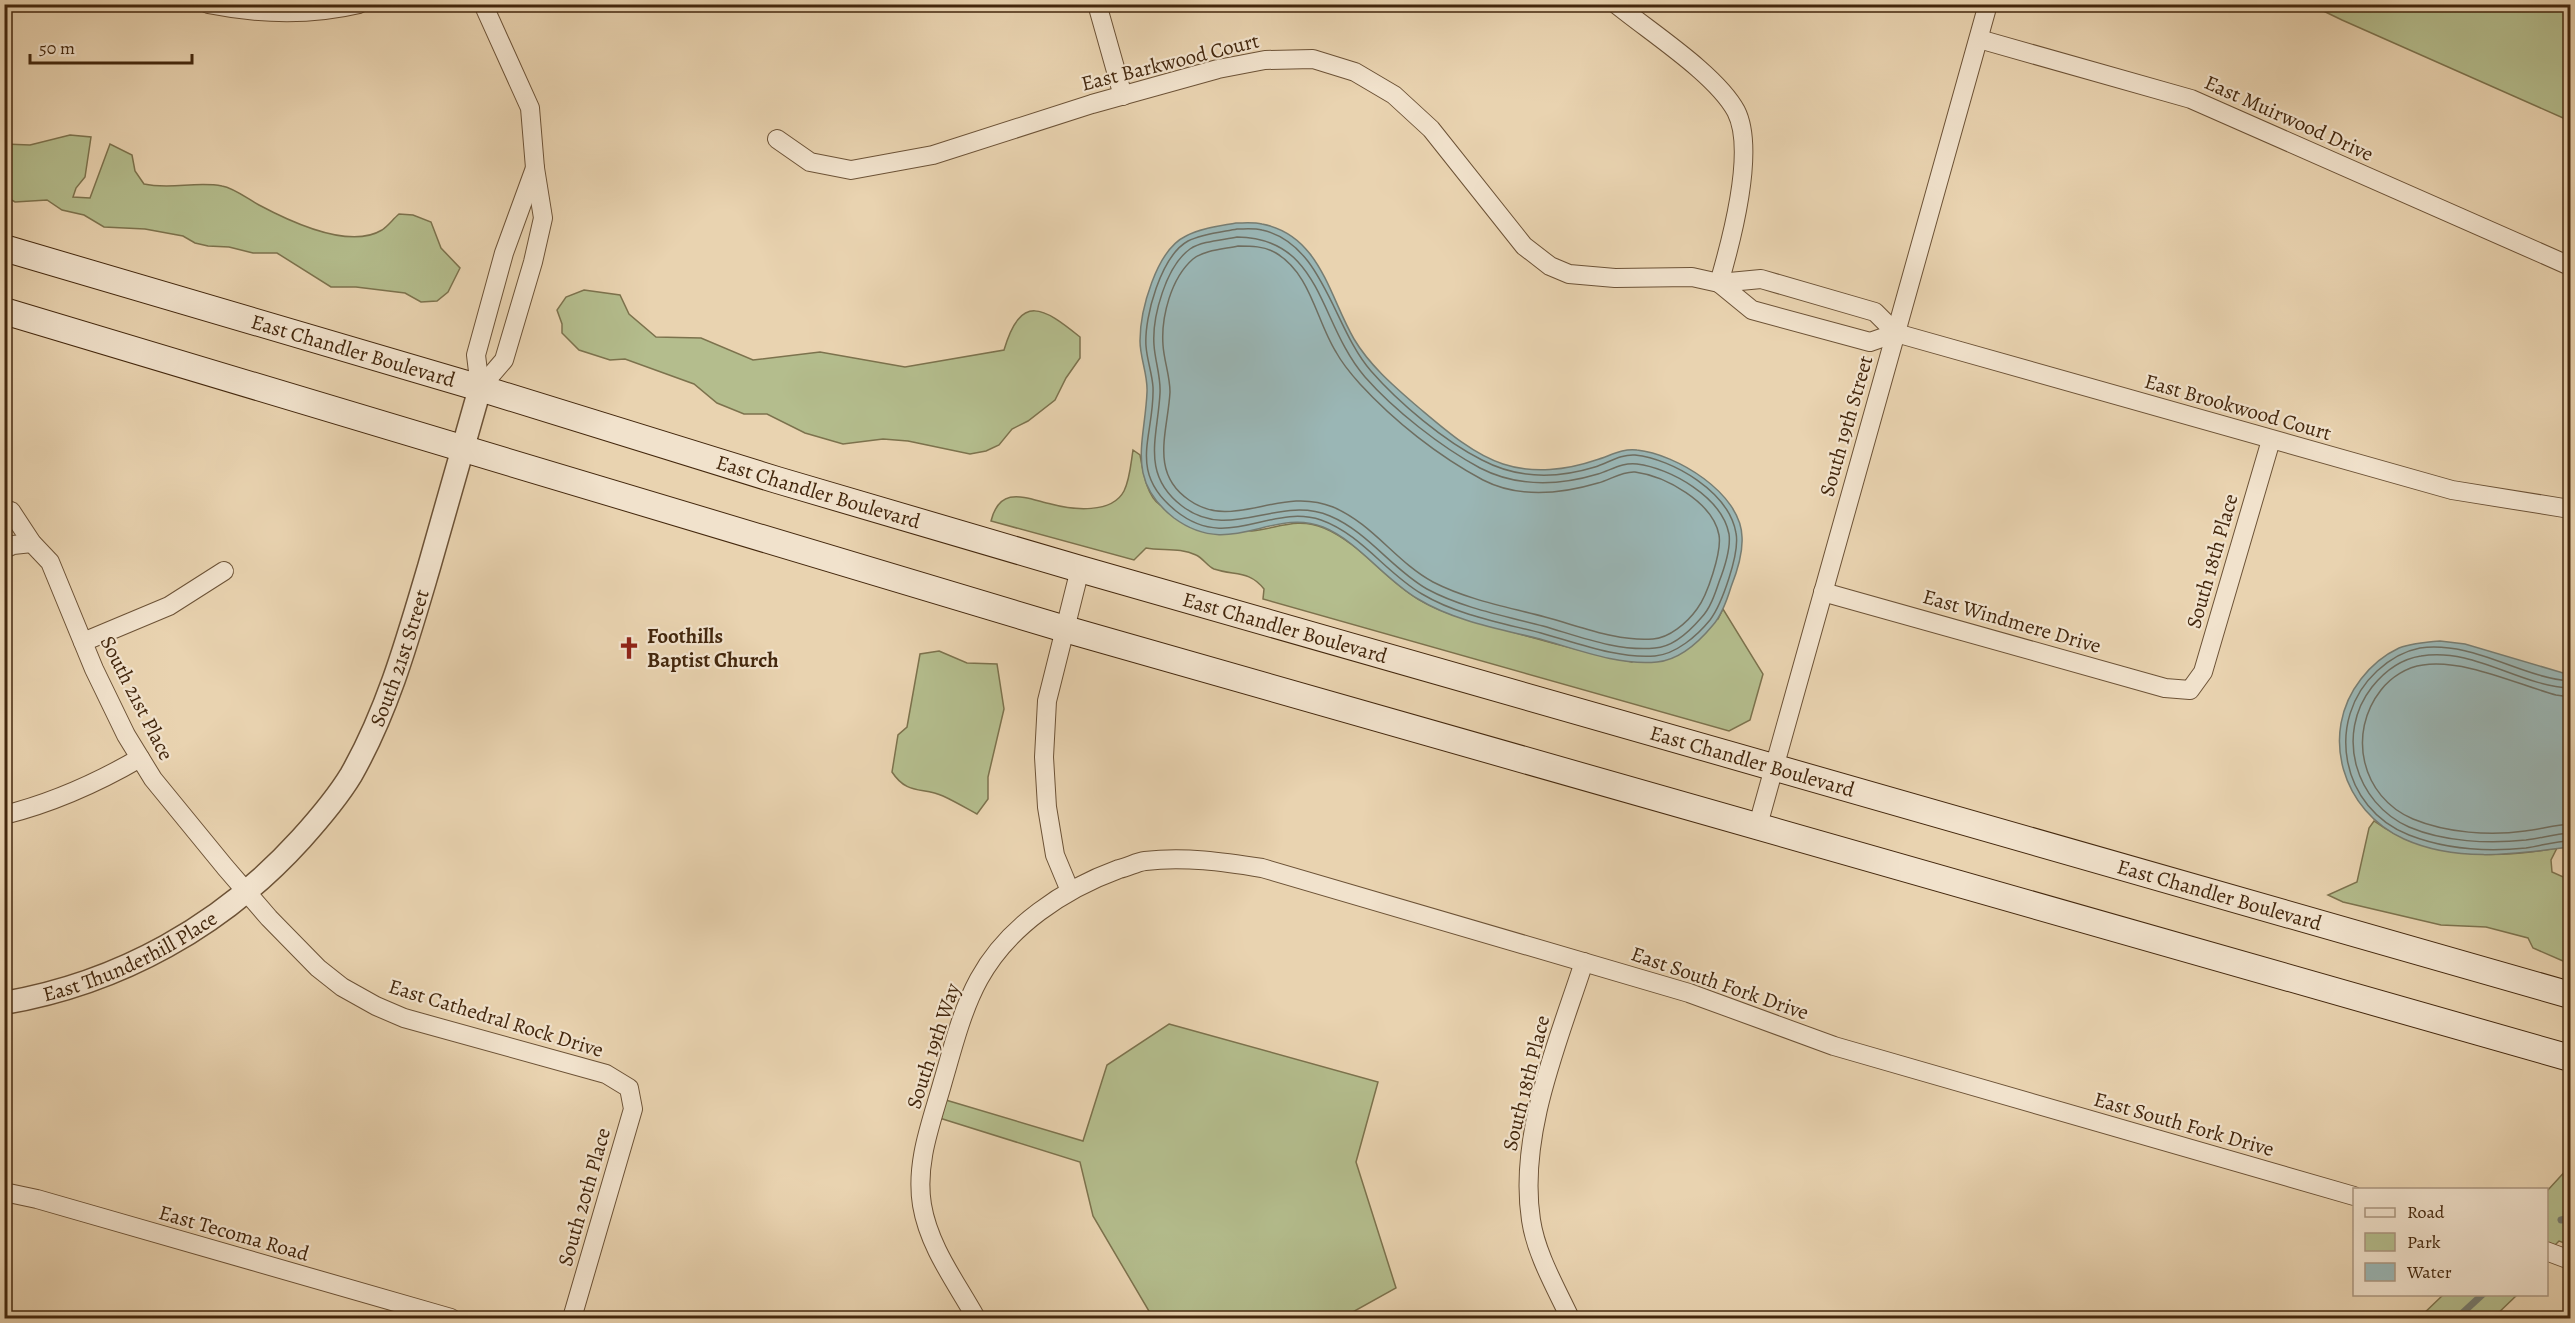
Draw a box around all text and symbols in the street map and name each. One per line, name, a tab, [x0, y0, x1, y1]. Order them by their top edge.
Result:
street label: East Barkwood Court	[1078, 26, 1262, 98]
scale bar	[30, 27, 192, 65]
text: 50 m	[39, 36, 75, 60]
street label: East Muirwood Drive	[2200, 68, 2378, 168]
street label: East Chandler Boulevard	[248, 307, 459, 394]
street label: South 19th Street	[1812, 352, 1880, 500]
street label: East Brookwood Court	[2141, 367, 2335, 447]
street label: East Chandler Boulevard	[713, 448, 924, 536]
street label: South 18th Place	[2179, 490, 2245, 632]
street label: East Windmere Drive	[1920, 582, 2104, 660]
street label: East Chandler Boulevard	[1179, 585, 1391, 670]
street label: South 21st Street	[363, 586, 436, 731]
place label: Foothills Baptist Church	[647, 622, 779, 674]
street label: South 21st Place	[94, 631, 180, 765]
church icon: Foothills Baptist Church	[616, 635, 642, 661]
street label: East Chandler Boulevard	[1647, 719, 1859, 804]
street label: East Chandler Boulevard	[2114, 852, 2326, 938]
street label: East Thunderhill Place	[40, 904, 223, 1008]
street label: East South Fork Drive	[1627, 939, 1813, 1027]
street label: East Cathedral Rock Drive	[385, 972, 607, 1064]
street label: South 19th Way	[900, 979, 967, 1112]
street label: South 18th Place	[1496, 1012, 1556, 1154]
street label: East South Fork Drive	[2091, 1085, 2277, 1163]
street label: South 20th Place	[551, 1125, 617, 1269]
legend	[2353, 1188, 2548, 1296]
street label: East Tecoma Road	[156, 1198, 313, 1268]
text: Road	[2407, 1200, 2445, 1224]
text: Park	[2407, 1230, 2441, 1254]
text: Water	[2406, 1260, 2452, 1284]

